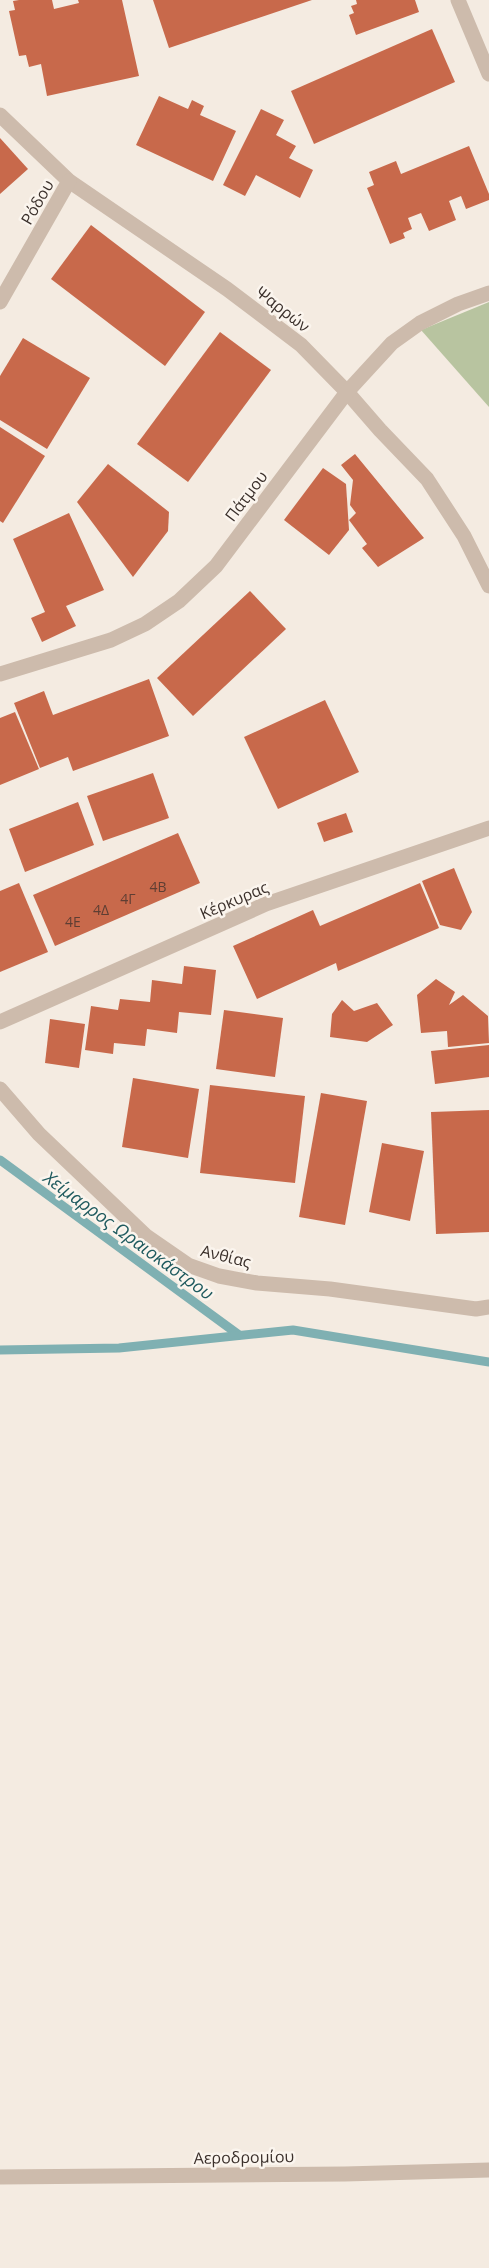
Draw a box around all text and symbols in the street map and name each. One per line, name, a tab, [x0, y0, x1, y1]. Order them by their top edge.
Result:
street label: Ρόδου	[15, 176, 59, 228]
street label: Ψαρρών	[251, 281, 315, 337]
street label: Πάτμου	[220, 466, 272, 526]
street label: Κέρκυρας	[196, 876, 272, 924]
house number: 4Β	[149, 877, 167, 896]
house number: 4Γ	[120, 889, 136, 908]
house number: 4Δ	[93, 900, 109, 919]
house number: 4Ε	[65, 912, 81, 931]
water label: Χείμαρρος Ωραιοκάστρου	[38, 1165, 219, 1305]
street label: Ανθίας	[199, 1239, 254, 1273]
street label: Αεροδρομίου	[194, 2145, 294, 2169]

